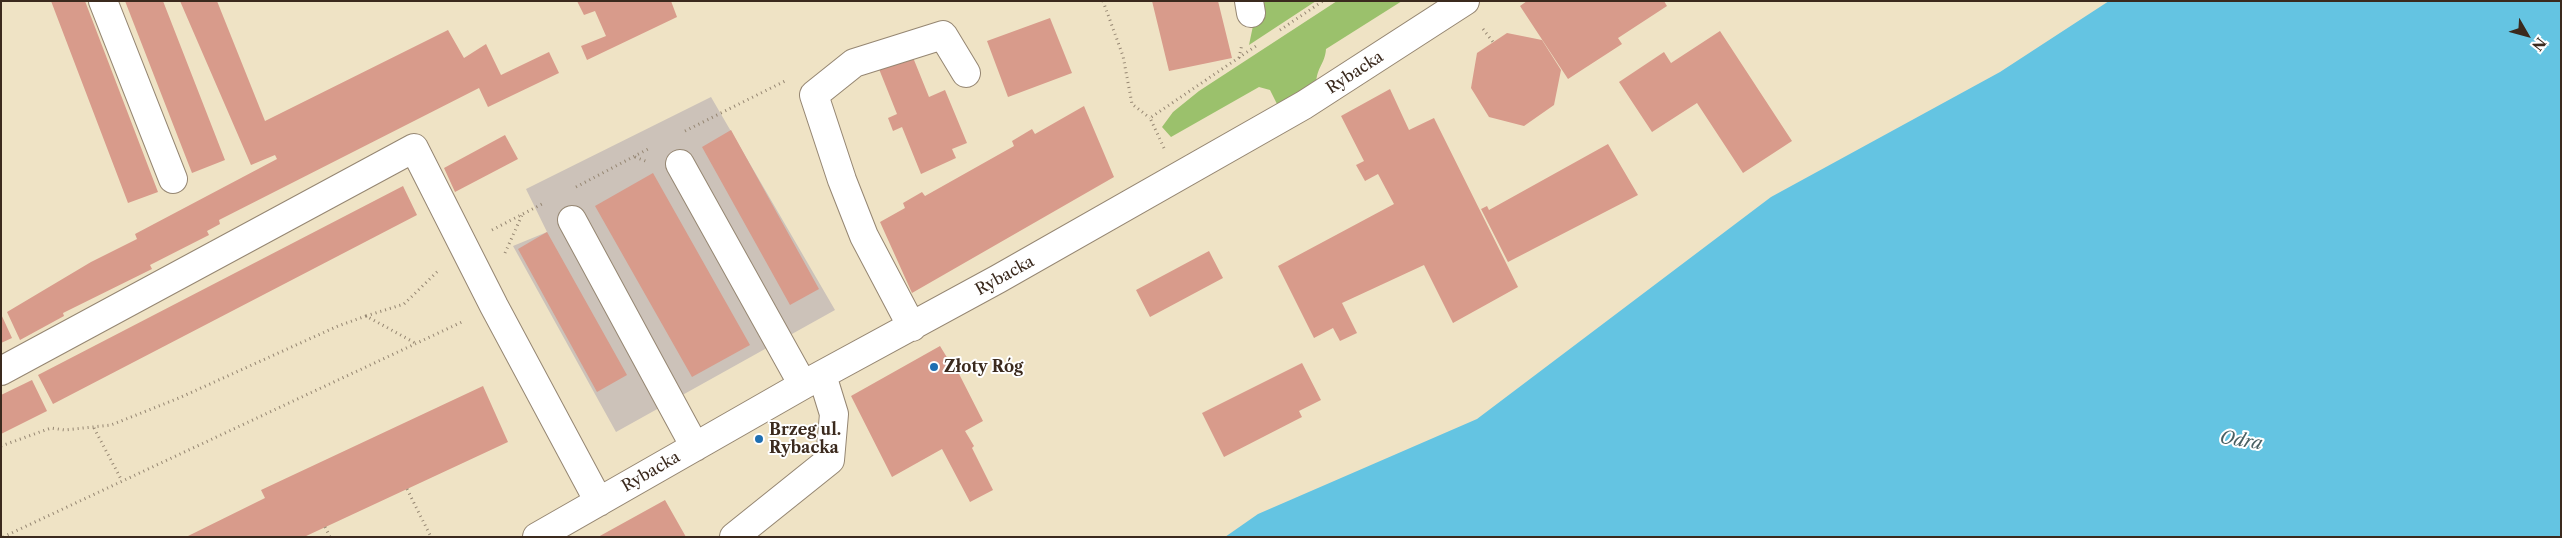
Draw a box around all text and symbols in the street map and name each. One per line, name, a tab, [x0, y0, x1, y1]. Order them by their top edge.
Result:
north arrow	[2502, 10, 2552, 60]
text: N	[2528, 34, 2550, 55]
street label: Rybacka	[1323, 48, 1387, 98]
street label: Rybacka	[972, 252, 1038, 300]
place label: Złoty Róg	[944, 357, 1023, 377]
marker: Złoty Róg	[928, 361, 940, 373]
place label: Brzeg ul. Rybacka	[769, 420, 841, 458]
water label: Odra	[2218, 427, 2264, 455]
marker: Brzeg ul. Rybacka	[753, 433, 765, 445]
street label: Rybacka	[619, 448, 683, 496]

